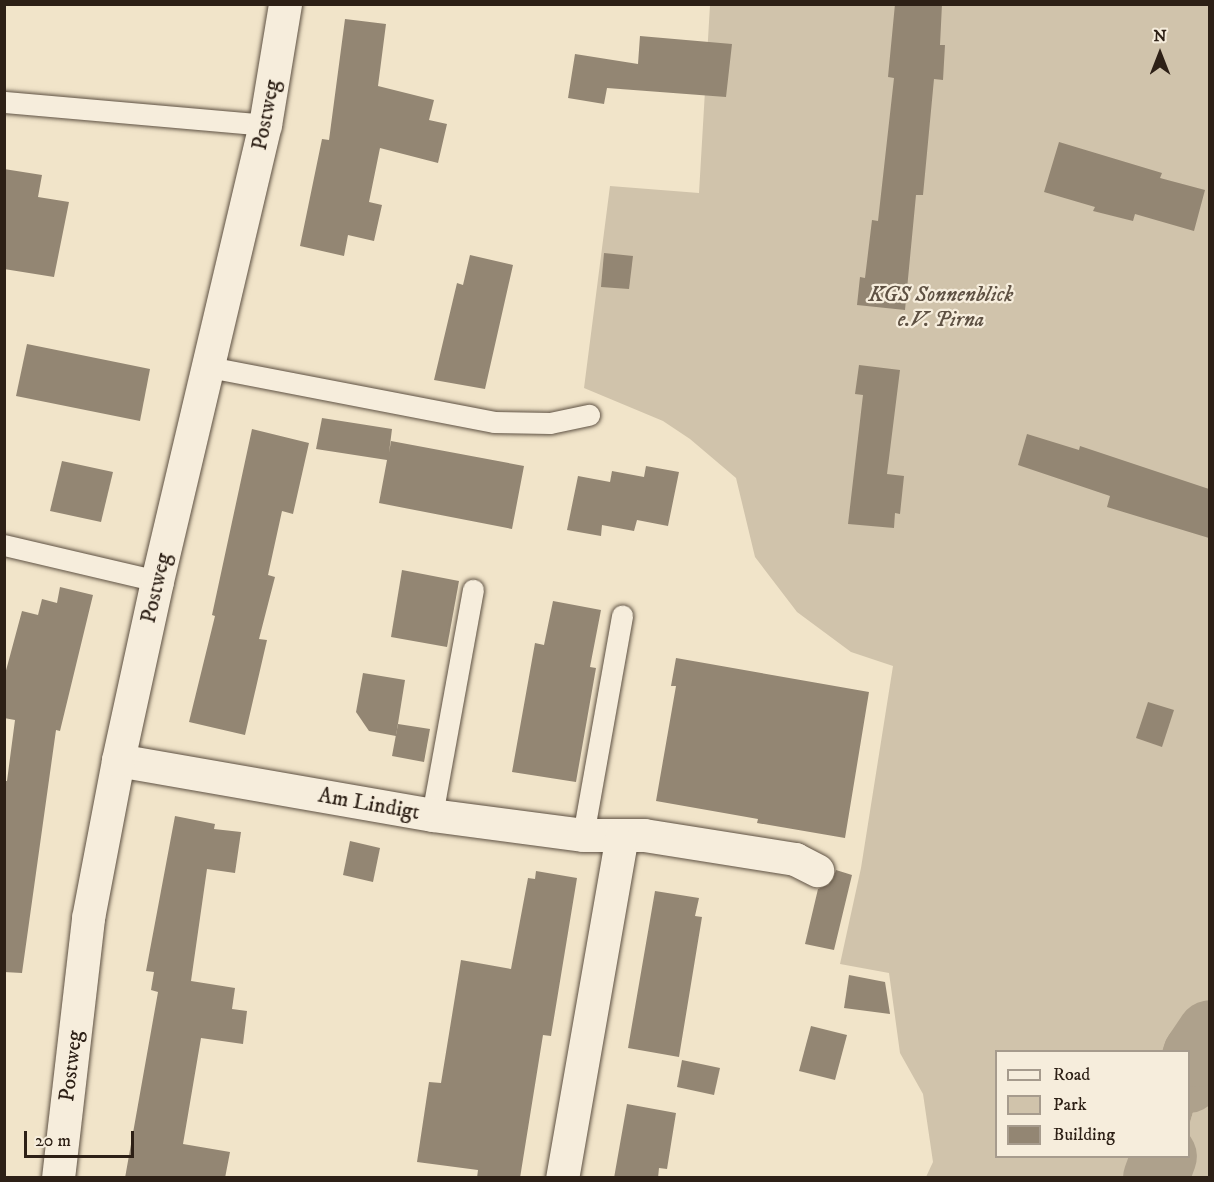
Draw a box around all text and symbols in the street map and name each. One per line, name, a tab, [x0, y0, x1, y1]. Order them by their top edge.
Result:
north arrow	[1130, 24, 1190, 84]
text: N	[1153, 26, 1167, 46]
street label: Postweg	[246, 77, 286, 153]
park label: KGS Sonnenblick e.V. Pirna	[868, 281, 1014, 332]
street label: Postweg	[135, 550, 177, 626]
street label: Am Lindigt	[316, 782, 422, 826]
street label: Postweg	[54, 1029, 88, 1103]
legend	[995, 1050, 1190, 1158]
text: Road	[1053, 1064, 1090, 1086]
text: Park	[1053, 1094, 1087, 1116]
scale bar	[27, 1119, 136, 1157]
text: Building	[1053, 1124, 1115, 1146]
text: 20 m	[35, 1130, 71, 1152]

